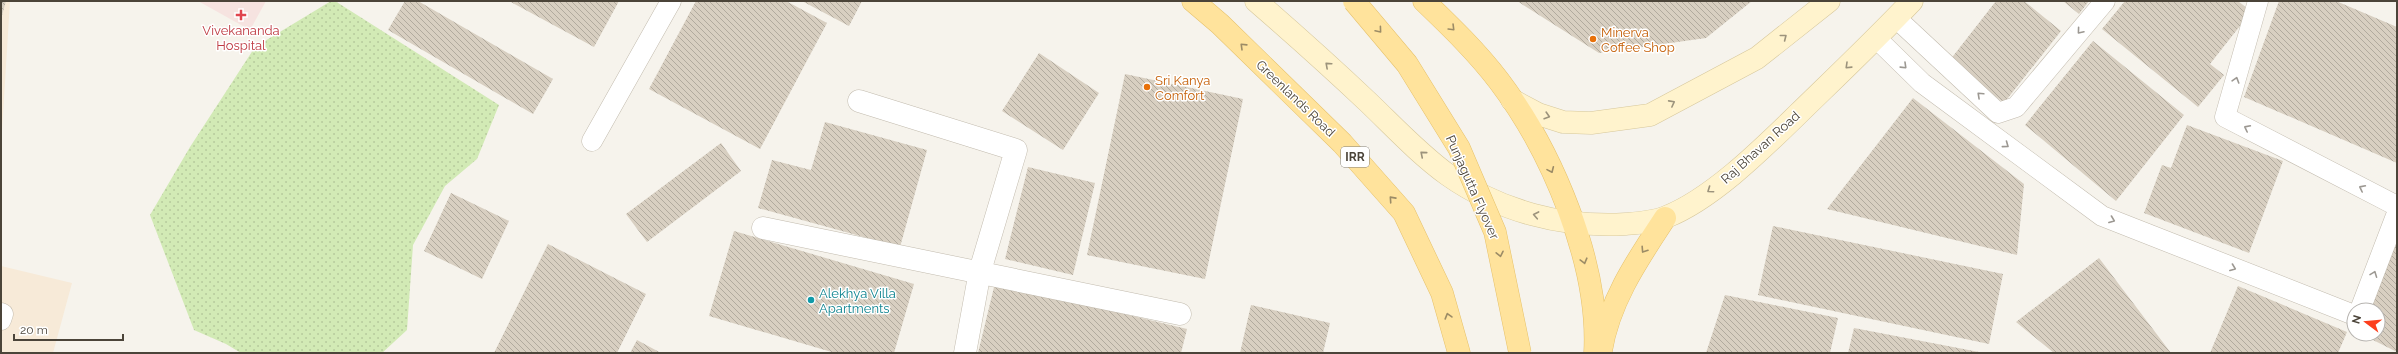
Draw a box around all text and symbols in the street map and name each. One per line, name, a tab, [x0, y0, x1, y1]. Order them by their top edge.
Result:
marker: Vivekananda Hospital	[235, 9, 247, 21]
place label: Vivekananda Hospital	[202, 23, 280, 53]
one-way arrow	[1447, 23, 1455, 31]
place label: Minerva Coffee Shop	[1601, 25, 1675, 55]
one-way arrow	[1375, 26, 1382, 33]
one-way arrow	[2078, 26, 2085, 33]
marker: Minerva Coffee Shop	[1588, 34, 1598, 44]
one-way arrow	[1779, 34, 1786, 41]
one-way arrow	[1240, 43, 1248, 51]
street label: Greenlands Road	[1253, 57, 1338, 140]
one-way arrow	[1845, 61, 1853, 68]
one-way arrow	[1899, 61, 1907, 69]
one-way arrow	[1325, 63, 1333, 70]
place label: Sri Kanya Comfort	[1155, 73, 1210, 103]
one-way arrow	[2231, 76, 2240, 83]
marker: Sri Kanya Comfort	[1142, 82, 1152, 92]
one-way arrow	[1977, 93, 1984, 100]
one-way arrow	[1668, 100, 1675, 107]
street label: Raj Bhavan Road	[1718, 108, 1803, 187]
one-way arrow	[1543, 112, 1550, 120]
one-way arrow	[2244, 126, 2251, 133]
street label: Punjagutta Flyover	[1443, 133, 1502, 242]
one-way arrow	[2002, 140, 2009, 147]
road number: IRR	[1341, 147, 1369, 167]
one-way arrow	[1420, 151, 1427, 158]
one-way arrow	[1546, 167, 1554, 174]
one-way arrow	[1707, 185, 1714, 193]
one-way arrow	[2359, 185, 2367, 193]
one-way arrow	[1390, 197, 1397, 204]
one-way arrow	[1533, 212, 1539, 220]
one-way arrow	[2108, 215, 2116, 223]
one-way arrow	[1641, 246, 1649, 253]
one-way arrow	[1495, 250, 1504, 257]
one-way arrow	[1579, 257, 1588, 264]
one-way arrow	[2230, 263, 2237, 271]
one-way arrow	[2369, 270, 2377, 277]
place label: Alekhya Villa Apartments	[819, 286, 896, 316]
marker: Alekhya Villa Apartments	[806, 295, 816, 305]
north arrow	[2346, 302, 2386, 342]
one-way arrow	[1444, 312, 1453, 319]
text: N	[2349, 314, 2364, 325]
scale bar	[14, 316, 123, 342]
text: 20 m	[20, 323, 48, 337]

